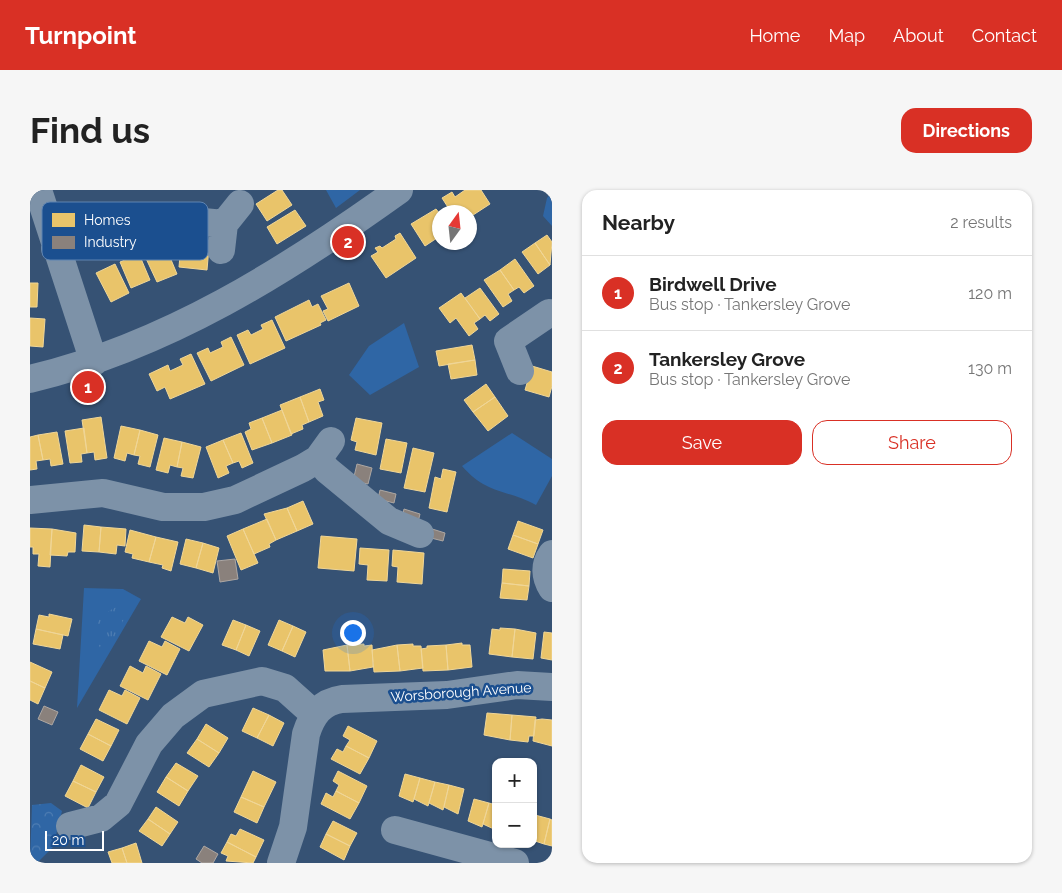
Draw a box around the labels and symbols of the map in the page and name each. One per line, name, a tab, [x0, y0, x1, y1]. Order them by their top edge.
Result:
legend	[42, 202, 208, 260]
north arrow	[432, 205, 477, 250]
text: Homes	[84, 212, 131, 228]
pin: 2	[332, 223, 364, 261]
text: Industry	[84, 234, 137, 250]
pin: 1	[72, 368, 104, 406]
your location	[340, 620, 366, 646]
street label: Worsborough Avenue	[390, 679, 532, 705]
scale bar	[45, 828, 104, 851]

